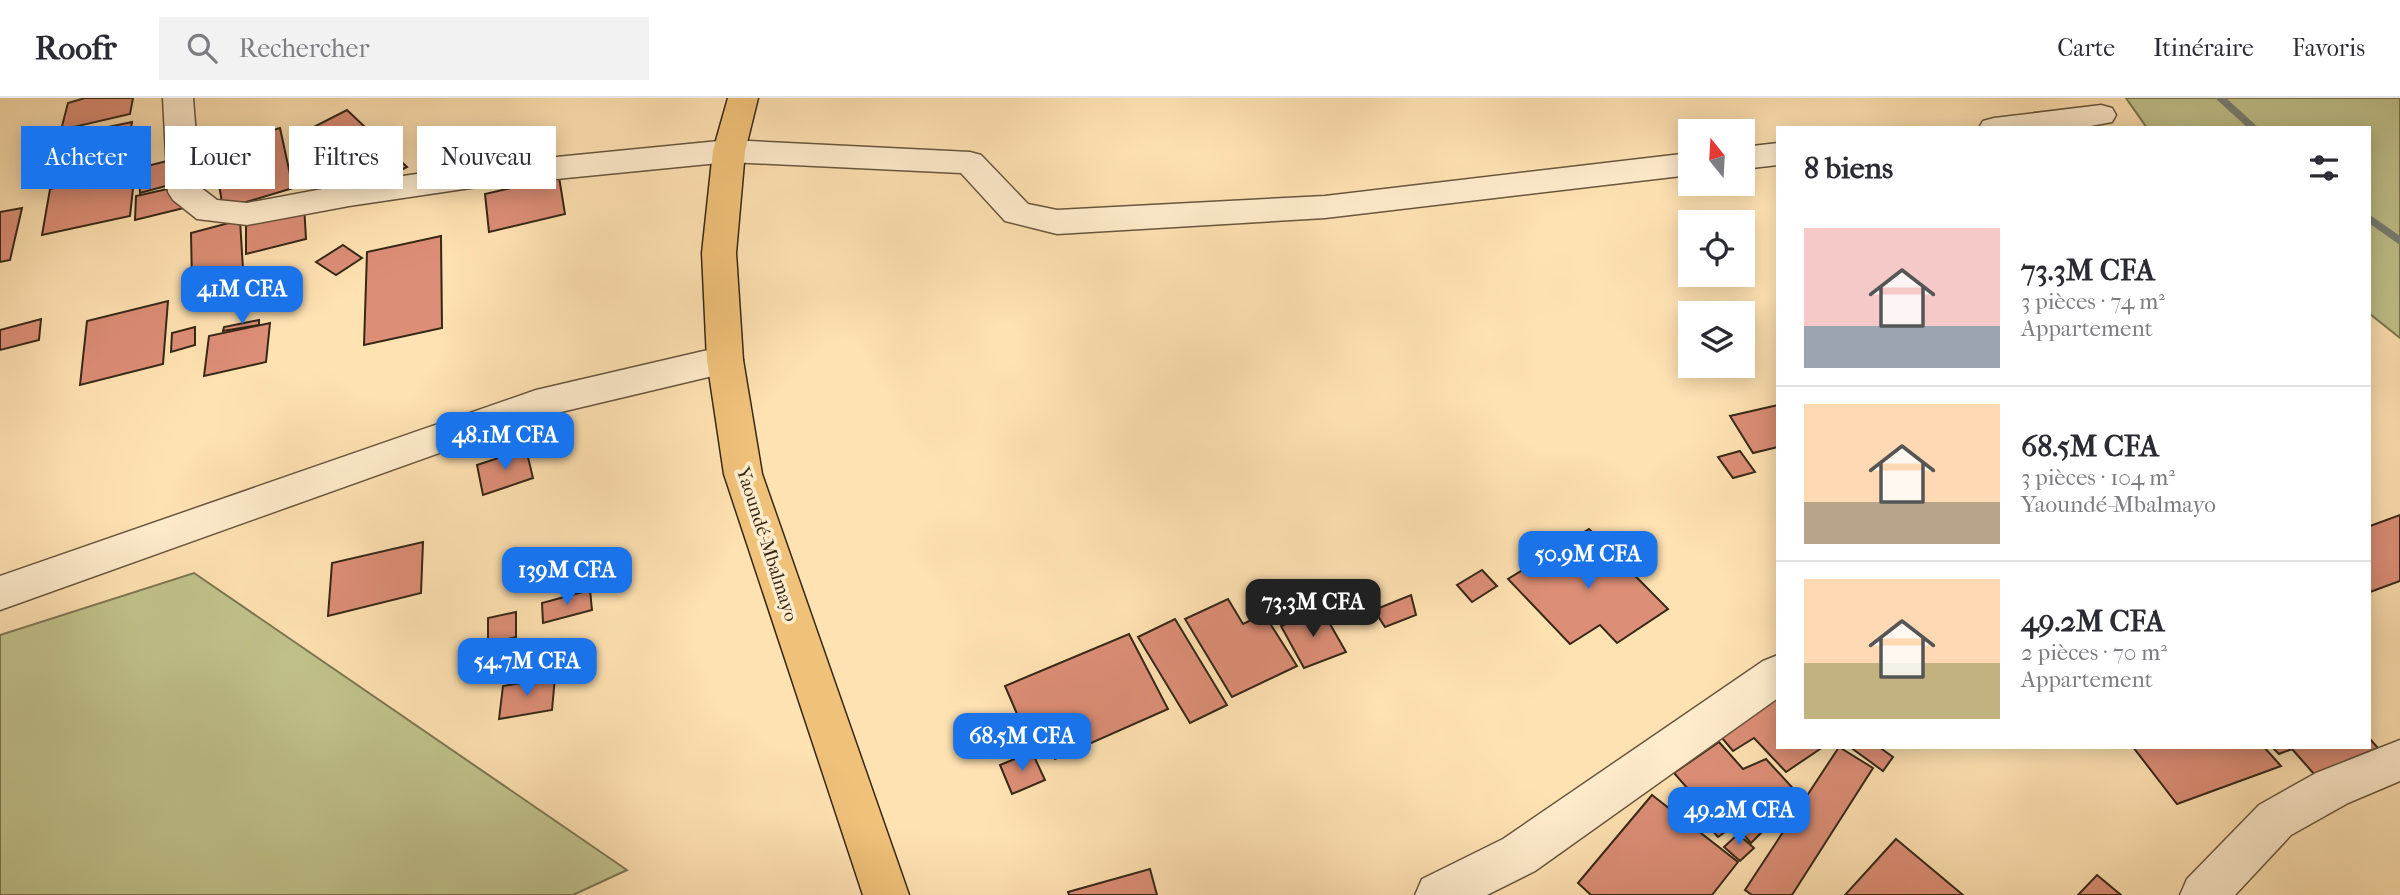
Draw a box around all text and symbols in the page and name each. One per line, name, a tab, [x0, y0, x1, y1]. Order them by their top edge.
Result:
search box	[159, 17, 649, 80]
text: Roofr	[35, 29, 117, 68]
icon: search	[183, 29, 221, 67]
text: Rechercher	[239, 33, 369, 64]
text: Carte	[2057, 34, 2115, 62]
text: Itinéraire	[2153, 34, 2254, 62]
text: Favoris	[2292, 34, 2365, 62]
north arrow	[1678, 119, 1755, 196]
map controls	[1678, 119, 1755, 378]
chip: Acheter	[21, 126, 151, 189]
chip: Louer	[165, 126, 275, 189]
chip: Filtres	[289, 126, 403, 189]
chip: Nouveau	[417, 126, 556, 189]
icon: filters	[2305, 149, 2343, 187]
text: 8 biens	[1804, 151, 1893, 186]
button: locate	[1678, 210, 1755, 287]
text: 73.3M CFA	[2021, 253, 2155, 288]
icon: home	[1860, 256, 1944, 340]
pin: 41M CFA	[177, 266, 307, 326]
text: 41M CFA	[197, 275, 287, 302]
text: 3 pièces · 74 m²	[2021, 288, 2165, 315]
button: layers	[1678, 301, 1755, 378]
text: Appartement	[2021, 315, 2153, 342]
pin: 48.1M CFA	[425, 412, 585, 472]
text: 48.1M CFA	[452, 421, 558, 448]
text: 68.5M CFA	[2021, 429, 2159, 464]
icon: home	[1860, 432, 1944, 516]
street label: Yaoundé-Mbalmayo	[731, 463, 803, 625]
text: 3 pièces · 104 m²	[2021, 464, 2175, 491]
text: Yaoundé-Mbalmayo	[2021, 491, 2216, 518]
pin: 50.9M CFA	[1508, 532, 1668, 591]
text: 50.9M CFA	[1534, 540, 1642, 567]
pin: 139M CFA	[495, 547, 639, 607]
text: 139M CFA	[518, 556, 616, 583]
pin: 73.3M CFA	[1233, 580, 1393, 639]
text: 73.3M CFA	[1262, 588, 1364, 615]
text: 49.2M CFA	[2021, 604, 2165, 639]
icon: home	[1860, 607, 1944, 691]
pin: 54.7M CFA	[447, 638, 607, 698]
text: 2 pièces · 70 m²	[2021, 639, 2167, 666]
text: 54.7M CFA	[474, 647, 580, 674]
text: Appartement	[2021, 666, 2153, 693]
pin: 68.5M CFA	[942, 714, 1102, 773]
text: 68.5M CFA	[969, 722, 1075, 749]
pin: 49.2M CFA	[1659, 788, 1819, 847]
text: 49.2M CFA	[1684, 796, 1794, 823]

